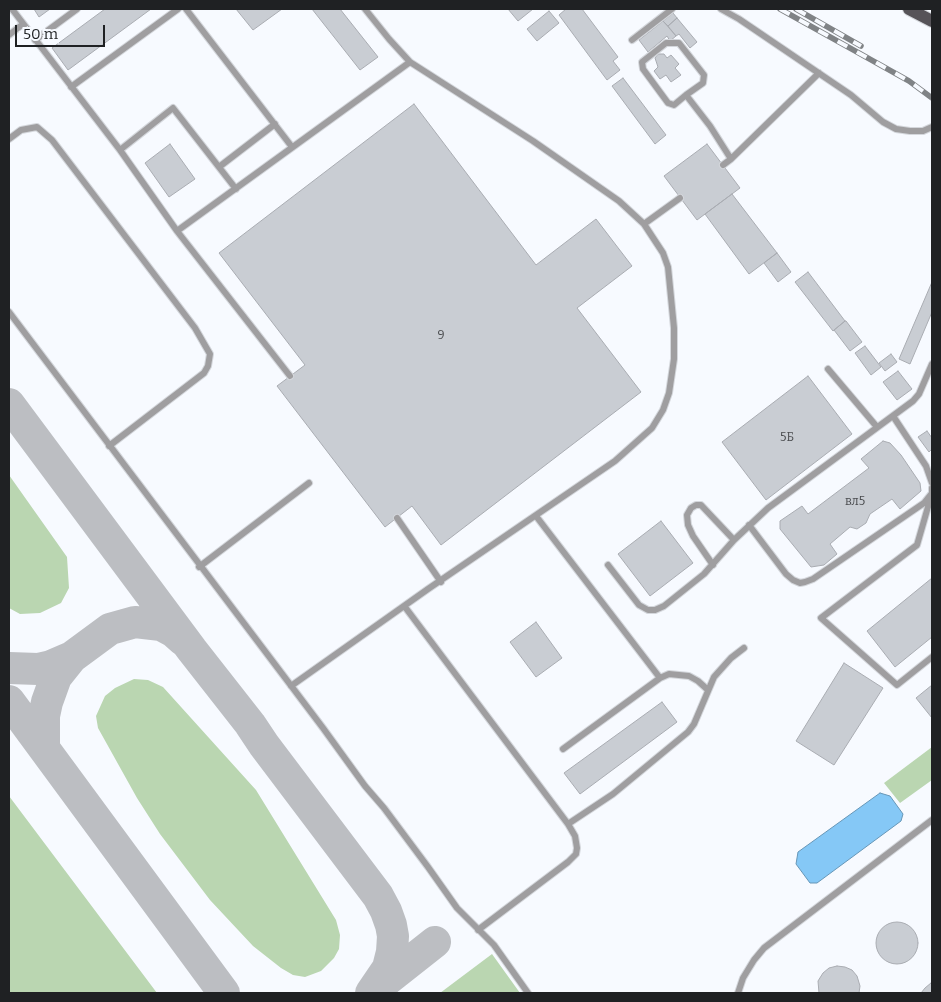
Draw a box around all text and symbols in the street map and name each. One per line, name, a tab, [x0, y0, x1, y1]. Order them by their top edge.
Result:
scale bar	[18, 15, 108, 47]
text: 50 m	[23, 25, 58, 43]
house number: 9	[437, 329, 445, 343]
house number: 5Б	[780, 431, 794, 445]
house number: вл5	[845, 495, 865, 509]

